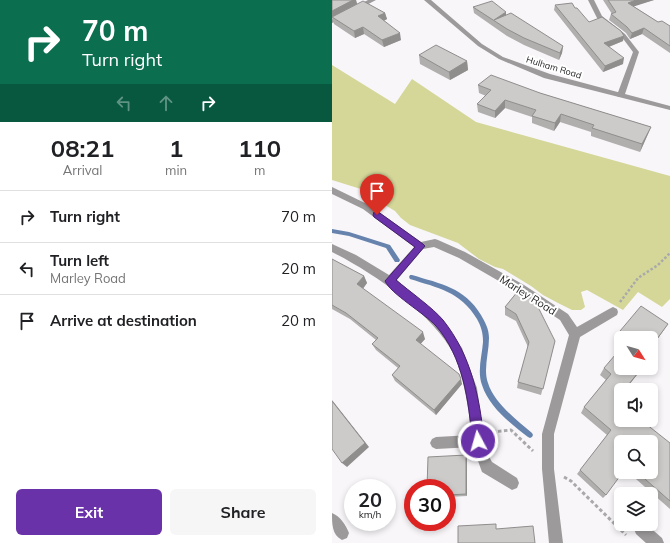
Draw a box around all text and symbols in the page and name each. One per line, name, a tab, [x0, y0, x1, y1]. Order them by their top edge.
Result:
text: 70 m	[82, 13, 148, 48]
icon: right	[16, 16, 68, 68]
text: Turn right	[82, 48, 162, 71]
street label: Hulham Road	[525, 53, 583, 81]
icon: left	[113, 92, 135, 114]
icon: ahead	[155, 92, 177, 114]
icon: right	[197, 92, 219, 114]
text: 08:21	[51, 133, 114, 163]
text: 1	[169, 133, 183, 163]
text: 110	[238, 133, 281, 163]
text: Arrival	[63, 162, 102, 178]
text: min	[165, 162, 187, 178]
text: m	[254, 162, 265, 178]
pin	[360, 174, 394, 215]
icon: arrive	[366, 180, 388, 202]
icon: right	[16, 206, 38, 228]
text: Turn right	[50, 207, 120, 226]
text: 70 m	[281, 207, 316, 226]
text: Turn left	[50, 251, 109, 270]
icon: left	[16, 258, 38, 280]
text: 20 m	[281, 259, 316, 278]
text: Marley Road	[50, 270, 126, 286]
street label: Marley Road	[497, 272, 559, 318]
icon: arrive	[16, 310, 38, 332]
text: Arrive at destination	[50, 311, 197, 330]
text: 20 m	[281, 311, 316, 330]
north arrow	[614, 331, 658, 375]
map controls	[614, 331, 658, 531]
button: sound	[614, 383, 658, 427]
position arrow	[457, 420, 499, 462]
button: search	[614, 435, 658, 479]
speed limit sign: 30	[404, 479, 456, 531]
text: 20	[358, 487, 382, 512]
button: layers	[614, 487, 658, 531]
button: Exit	[16, 489, 162, 535]
button: Share	[170, 489, 316, 535]
text: km/h	[359, 508, 381, 521]

